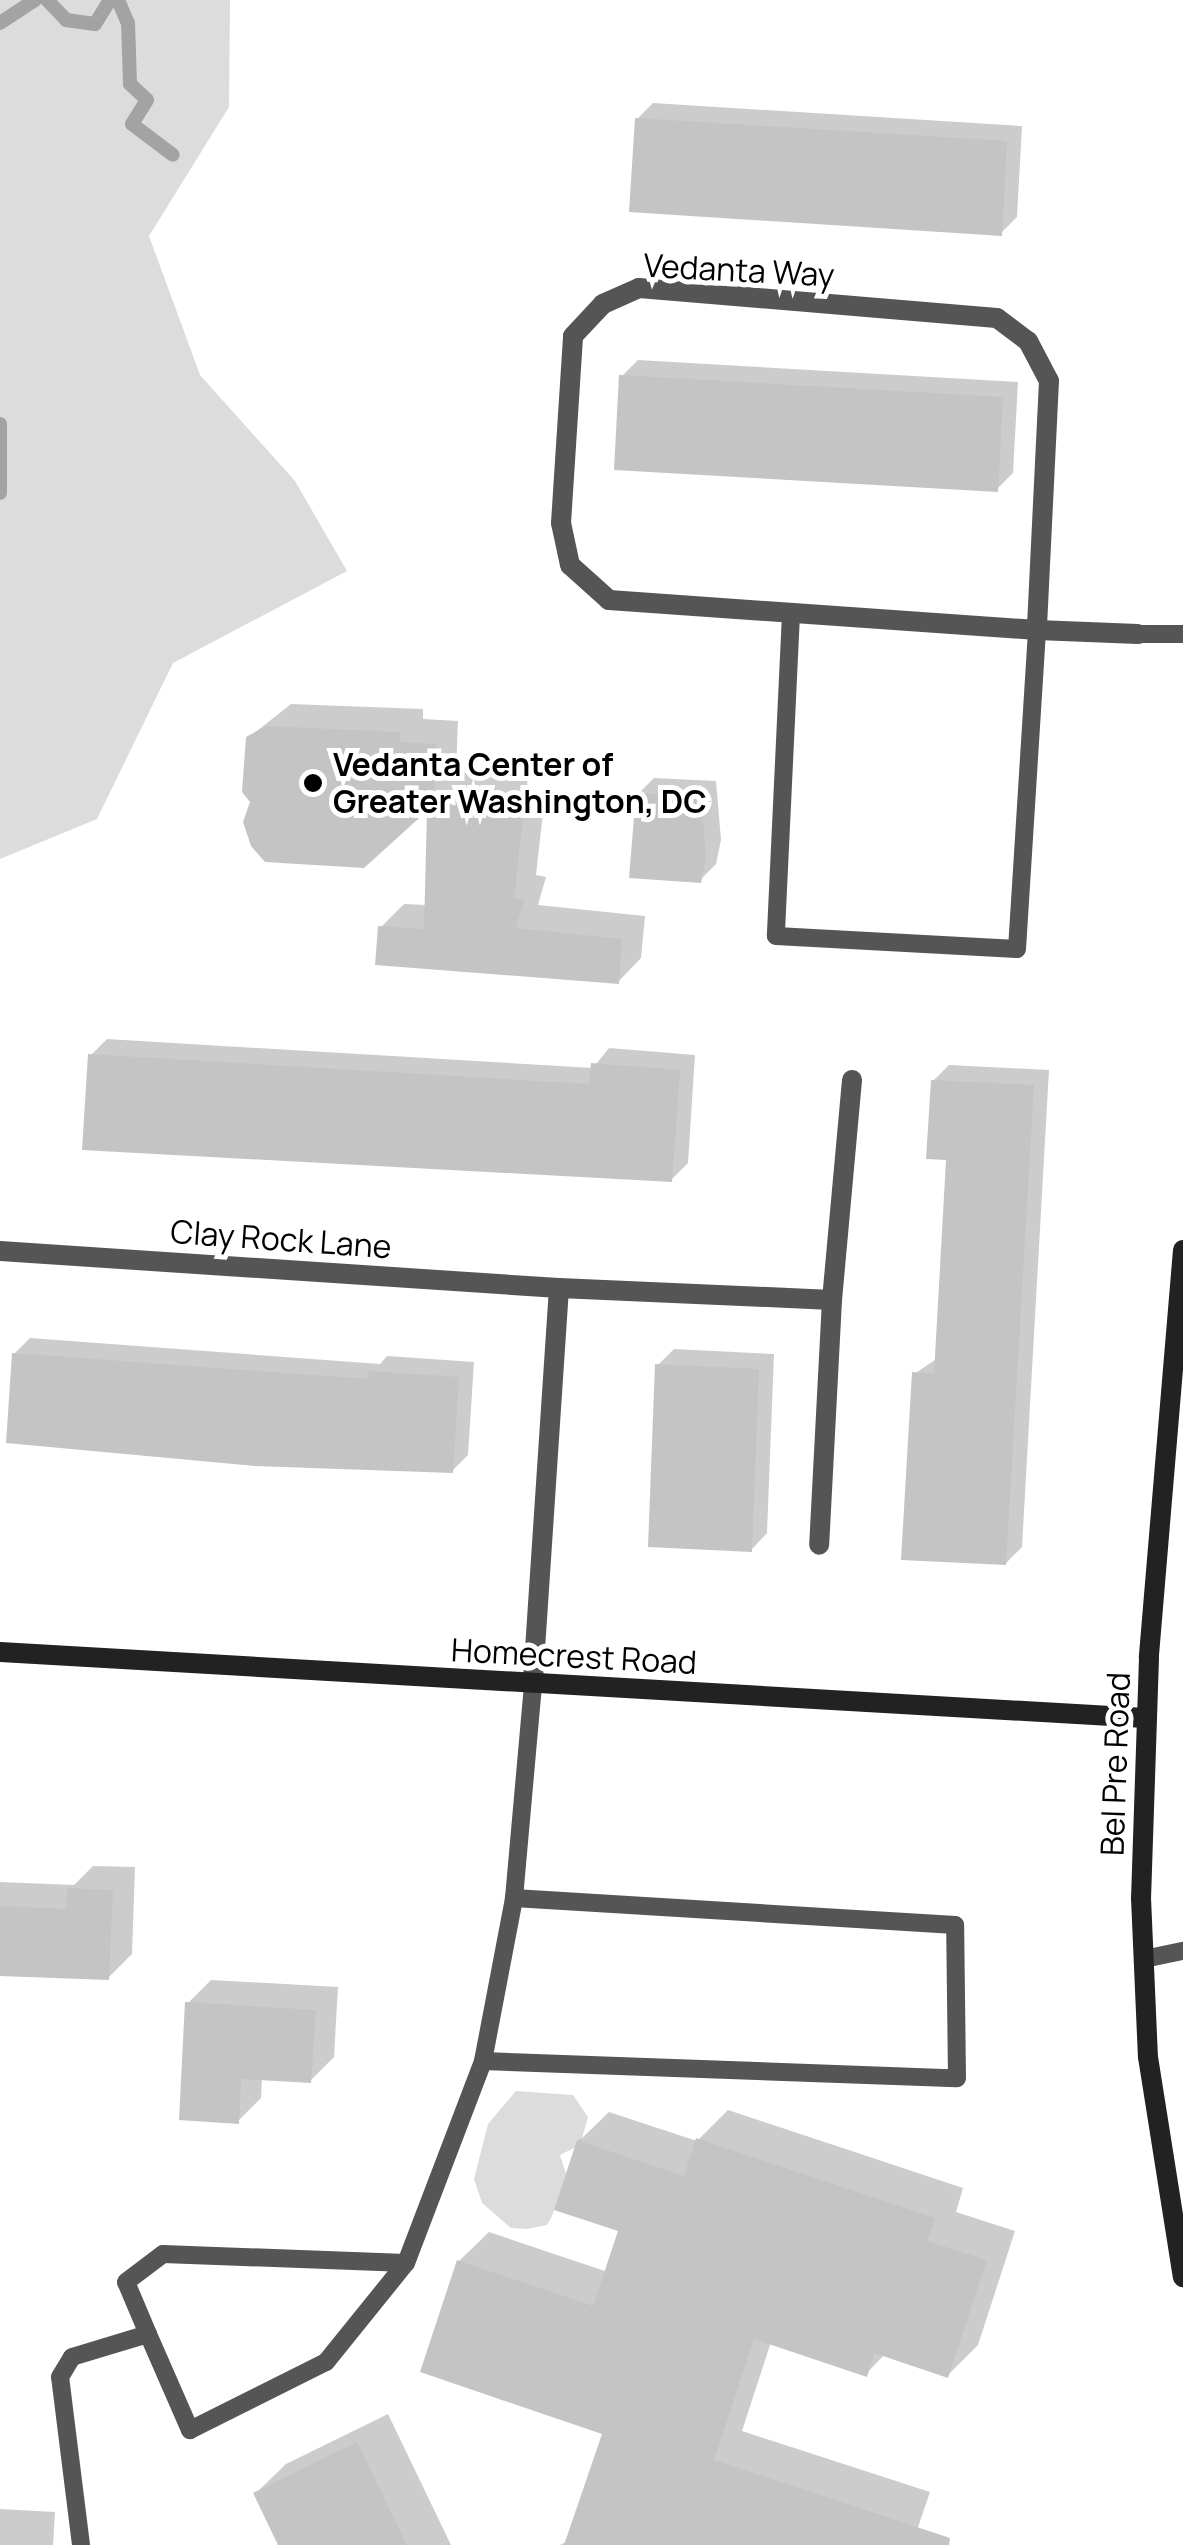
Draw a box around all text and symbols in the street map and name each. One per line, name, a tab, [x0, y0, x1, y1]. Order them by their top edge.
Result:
street label: Vedanta Way	[643, 246, 835, 294]
place label: Vedanta Center of Greater Washington, DC	[333, 746, 707, 821]
marker: Vedanta Center of Greater Washington, DC	[302, 772, 324, 794]
street label: Clay Rock Lane	[169, 1212, 393, 1266]
street label: Homecrest Road	[450, 1630, 698, 1682]
street label: Bel Pre Road	[1093, 1672, 1137, 1856]

